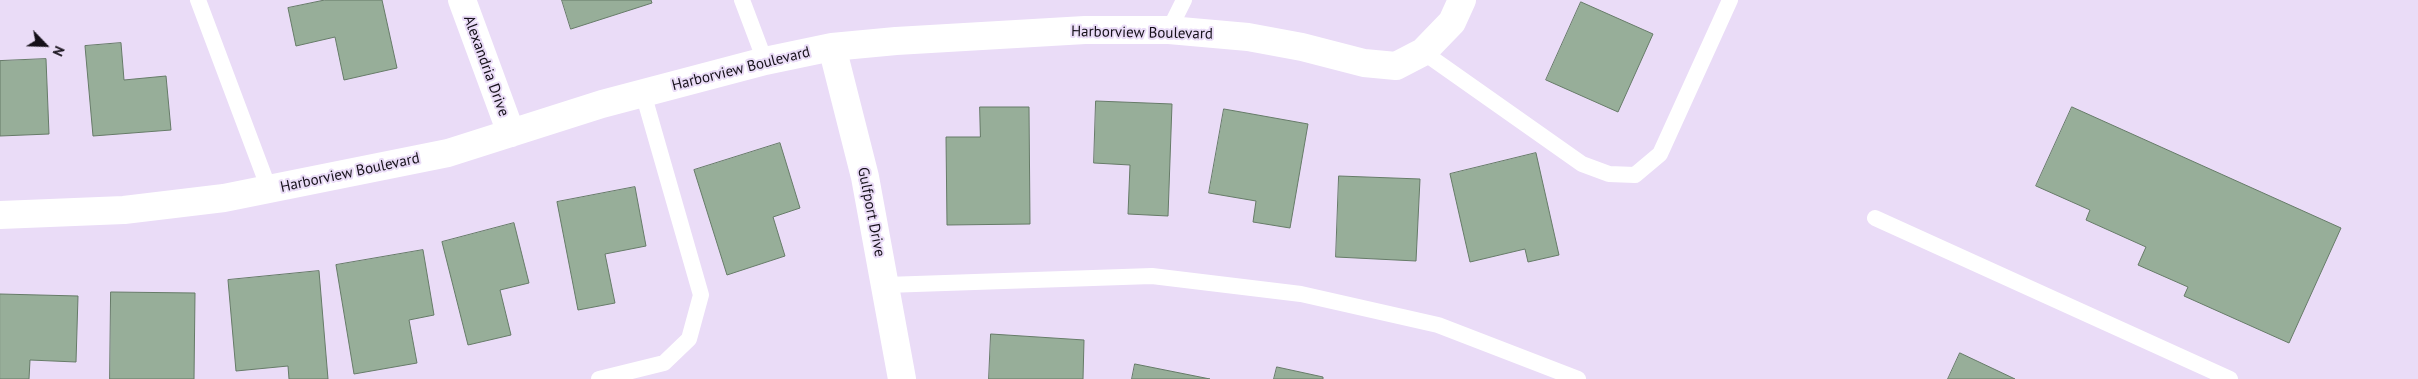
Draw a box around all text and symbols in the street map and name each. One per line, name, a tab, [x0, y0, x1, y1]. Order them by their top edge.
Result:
street label: Alexandria Drive	[459, 13, 513, 119]
north arrow	[20, 20, 70, 70]
street label: Harborview Boulevard	[1071, 23, 1213, 43]
text: N	[49, 43, 69, 59]
street label: Harborview Boulevard	[670, 43, 812, 95]
street label: Harborview Boulevard	[279, 149, 421, 197]
street label: Gulfport Drive	[853, 166, 889, 258]

